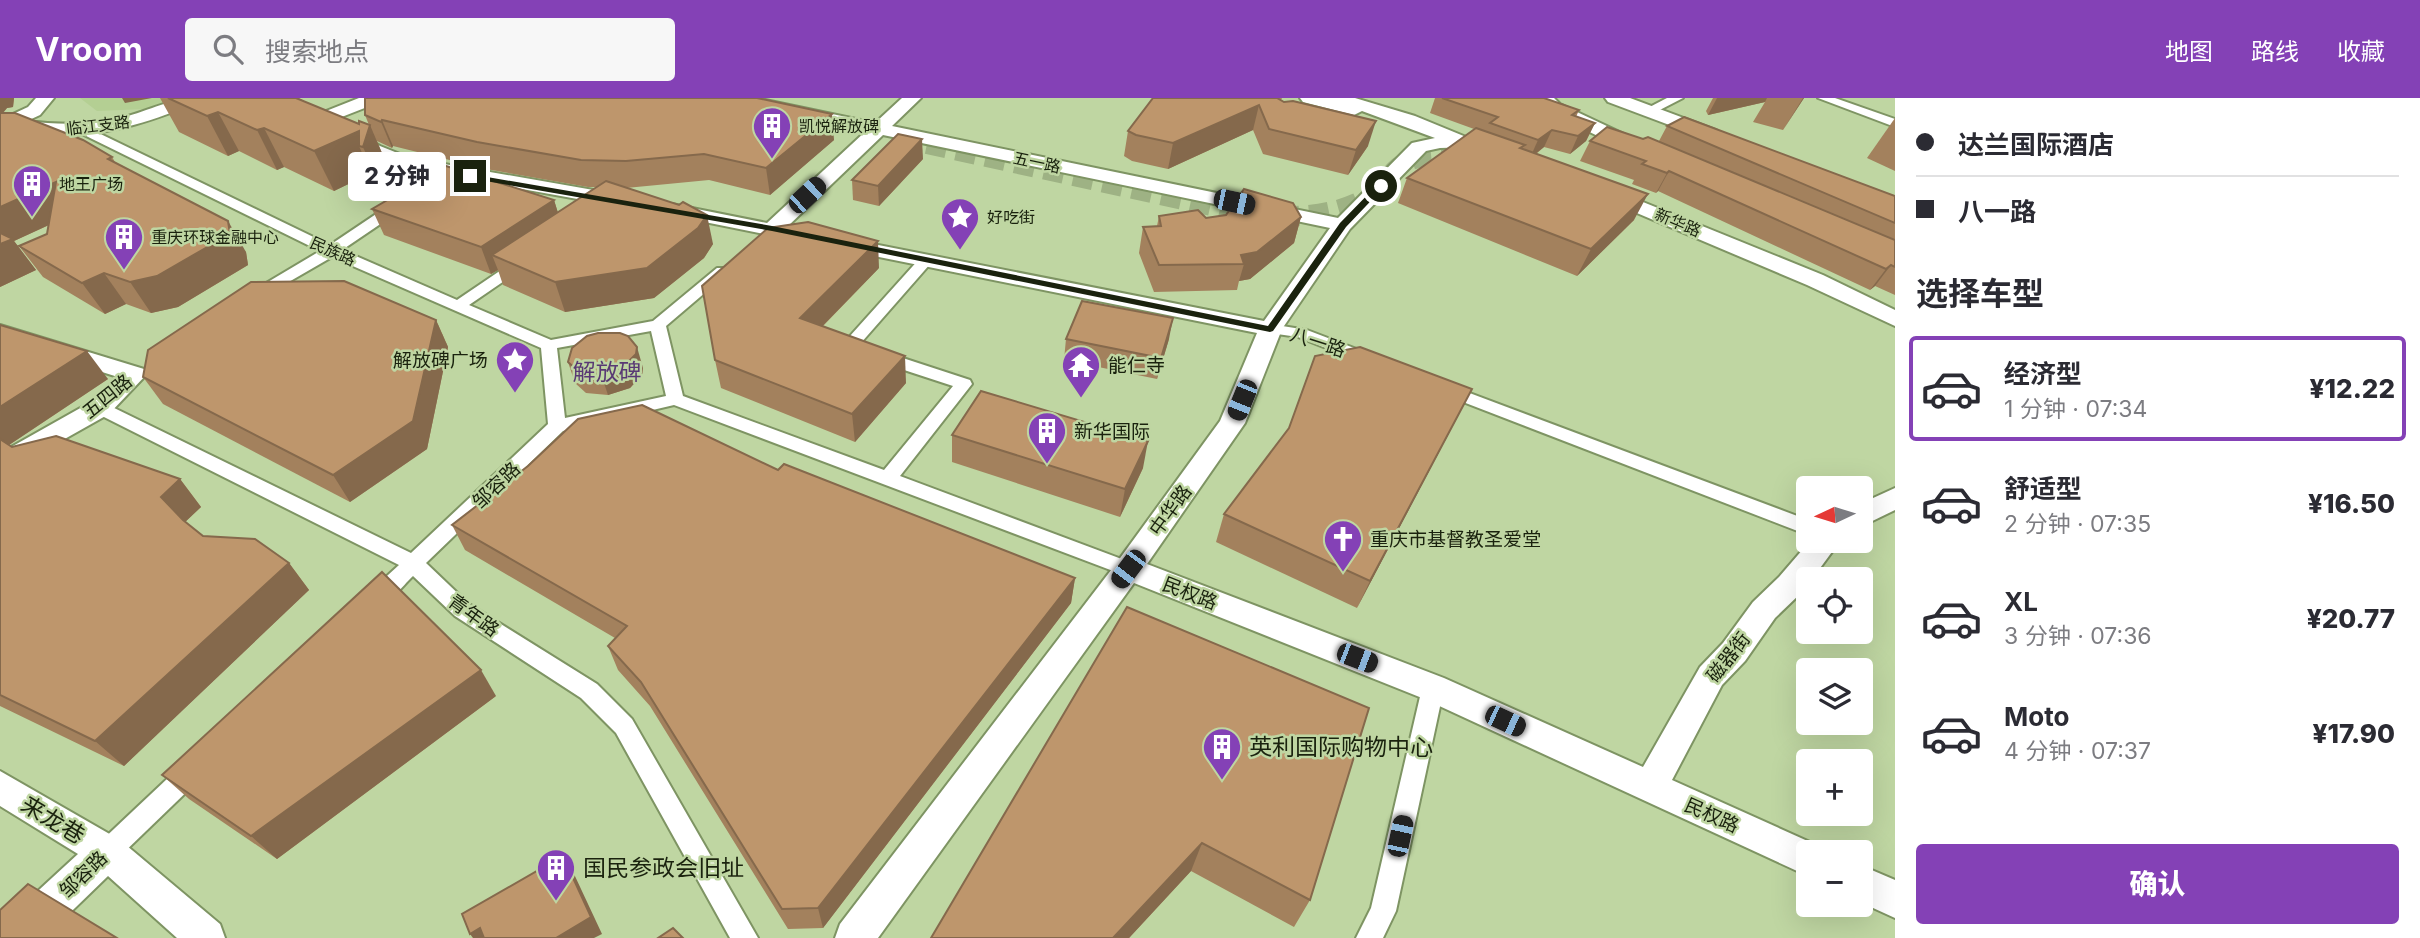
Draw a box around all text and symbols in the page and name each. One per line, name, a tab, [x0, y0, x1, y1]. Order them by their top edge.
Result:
search box	[185, 18, 675, 81]
text: Vroom	[35, 29, 143, 69]
icon: search	[209, 30, 247, 68]
text: 搜索地点	[265, 36, 369, 67]
text: 地图	[2165, 37, 2213, 66]
text: 路线	[2251, 37, 2299, 66]
text: 收藏	[2337, 37, 2385, 66]
building icon: 凯悦解放碑	[751, 105, 793, 160]
street label: 临江支路	[65, 111, 131, 139]
place label: 凯悦解放碑	[799, 116, 879, 136]
text: 达兰国际酒店	[1958, 129, 2114, 160]
street label: 五一路	[1011, 147, 1063, 177]
callout: 2 分钟	[348, 152, 446, 200]
route end	[454, 160, 486, 192]
text: 2 分钟	[364, 162, 430, 190]
building icon: 地王广场	[11, 163, 53, 218]
route start	[1365, 170, 1397, 202]
car	[785, 173, 830, 217]
place label: 地王广场	[59, 174, 123, 194]
car	[1212, 187, 1257, 217]
place icon: 好吃街	[939, 196, 981, 251]
text: 八一路	[1958, 196, 2036, 227]
street label: 新华路	[1652, 203, 1704, 241]
place label: 好吃街	[987, 207, 1035, 227]
building icon: 重庆环球金融中心	[103, 216, 145, 271]
place label: 重庆环球金融中心	[151, 227, 279, 247]
street label: 民族路	[307, 232, 359, 270]
text: 选择车型	[1916, 274, 2044, 313]
street label: 八一路	[1287, 323, 1349, 362]
place icon: 解放碑广场	[494, 339, 536, 394]
temple icon: 能仁寺	[1060, 344, 1102, 399]
place label: 解放碑广场	[393, 349, 488, 372]
place label: 能仁寺	[1108, 354, 1165, 377]
icon: car	[1920, 357, 1983, 420]
district label: 解放碑	[573, 358, 642, 386]
text: 经济型	[2004, 358, 2082, 389]
street label: 五四路	[78, 370, 137, 423]
text: ¥12.22	[2310, 373, 2395, 404]
car	[1225, 377, 1260, 423]
text: 1 分钟 · 07:34	[2004, 395, 2147, 423]
building icon: 新华国际	[1026, 410, 1068, 465]
place label: 新华国际	[1074, 420, 1150, 443]
street label: 邹容路	[468, 457, 525, 513]
icon: car	[1920, 472, 1983, 535]
text: 舒适型	[2004, 473, 2082, 504]
north arrow	[1796, 476, 1872, 553]
map controls	[1796, 476, 1873, 917]
street label: 中华路	[1144, 480, 1196, 540]
text: ¥16.50	[2308, 488, 2395, 519]
text: 2 分钟 · 07:35	[2004, 510, 2151, 538]
church icon: 重庆市基督教圣爱堂	[1322, 518, 1364, 573]
place label: 重庆市基督教圣爱堂	[1370, 528, 1541, 551]
car	[1107, 546, 1150, 592]
button: locate	[1796, 567, 1873, 644]
street label: 民权路	[1159, 573, 1221, 614]
text: XL	[2004, 586, 2038, 617]
icon: car	[1920, 587, 1983, 650]
street label: 青年路	[444, 589, 504, 641]
text: ¥20.77	[2307, 603, 2395, 634]
text: 3 分钟 · 07:36	[2004, 622, 2152, 650]
street label: 磁器街	[1702, 628, 1755, 687]
car	[1334, 641, 1381, 675]
button: layers	[1796, 658, 1873, 735]
text: Moto	[2004, 701, 2069, 732]
icon: car	[1920, 702, 1983, 765]
car	[1482, 703, 1529, 739]
text: ¥17.90	[2312, 718, 2395, 749]
building icon: 英利国际购物中心	[1201, 726, 1243, 781]
place label: 英利国际购物中心	[1249, 733, 1433, 761]
text: 4 分钟 · 07:37	[2004, 737, 2151, 765]
button: +	[1796, 749, 1873, 826]
street label: 来龙巷	[16, 790, 90, 850]
street label: 民权路	[1681, 793, 1743, 838]
car	[1386, 813, 1415, 859]
button: −	[1796, 840, 1873, 917]
button: 确认	[1916, 844, 2399, 924]
street label: 邹容路	[55, 846, 112, 902]
building icon: 国民参政会旧址	[535, 847, 577, 902]
place label: 国民参政会旧址	[583, 854, 744, 882]

